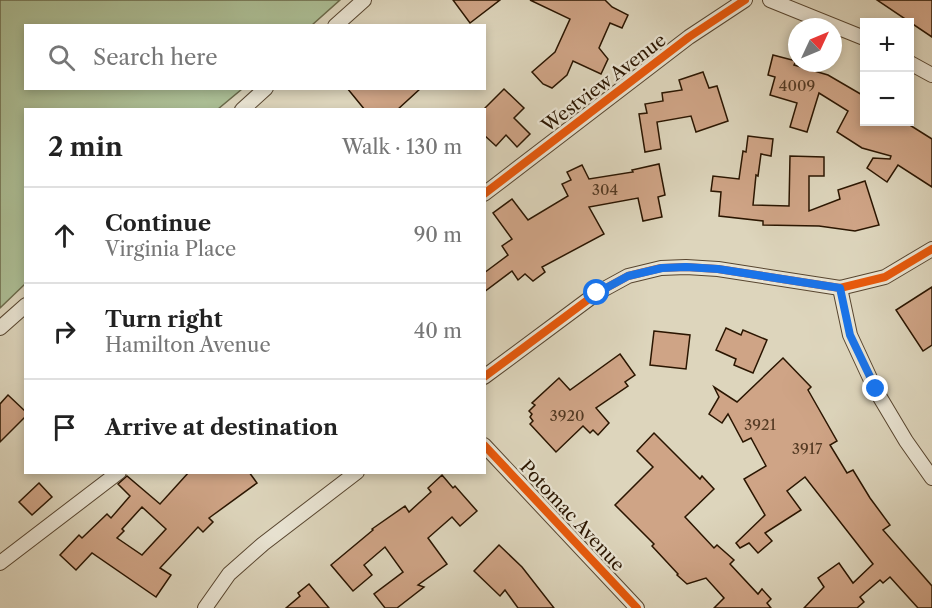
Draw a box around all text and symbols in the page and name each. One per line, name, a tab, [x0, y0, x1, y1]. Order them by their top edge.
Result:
north arrow	[788, 18, 842, 72]
map controls	[860, 18, 914, 126]
button: +	[860, 18, 914, 72]
search box	[24, 24, 486, 90]
street label: Westview Avenue	[537, 29, 670, 137]
icon: search	[45, 41, 78, 74]
text: Search here	[93, 44, 218, 71]
button: −	[860, 72, 914, 126]
house number: 4009	[779, 76, 815, 95]
text: 2 min	[48, 131, 123, 163]
text: Walk · 130 m	[342, 135, 462, 159]
house number: 304	[592, 180, 618, 199]
text: Continue	[105, 210, 211, 237]
icon: ahead	[48, 219, 81, 252]
text: 90 m	[414, 223, 462, 247]
text: Virginia Place	[105, 237, 236, 261]
route start	[583, 279, 609, 305]
text: Turn right	[105, 306, 223, 333]
icon: right	[48, 315, 81, 348]
text: 40 m	[414, 319, 462, 343]
text: Hamilton Avenue	[105, 333, 271, 357]
route end	[862, 375, 888, 401]
house number: 3920	[549, 406, 585, 425]
icon: arrive	[48, 411, 81, 444]
text: Arrive at destination	[105, 414, 338, 441]
house number: 3921	[744, 415, 777, 434]
house number: 3917	[792, 439, 823, 458]
street label: Potomac Avenue	[515, 456, 629, 576]

